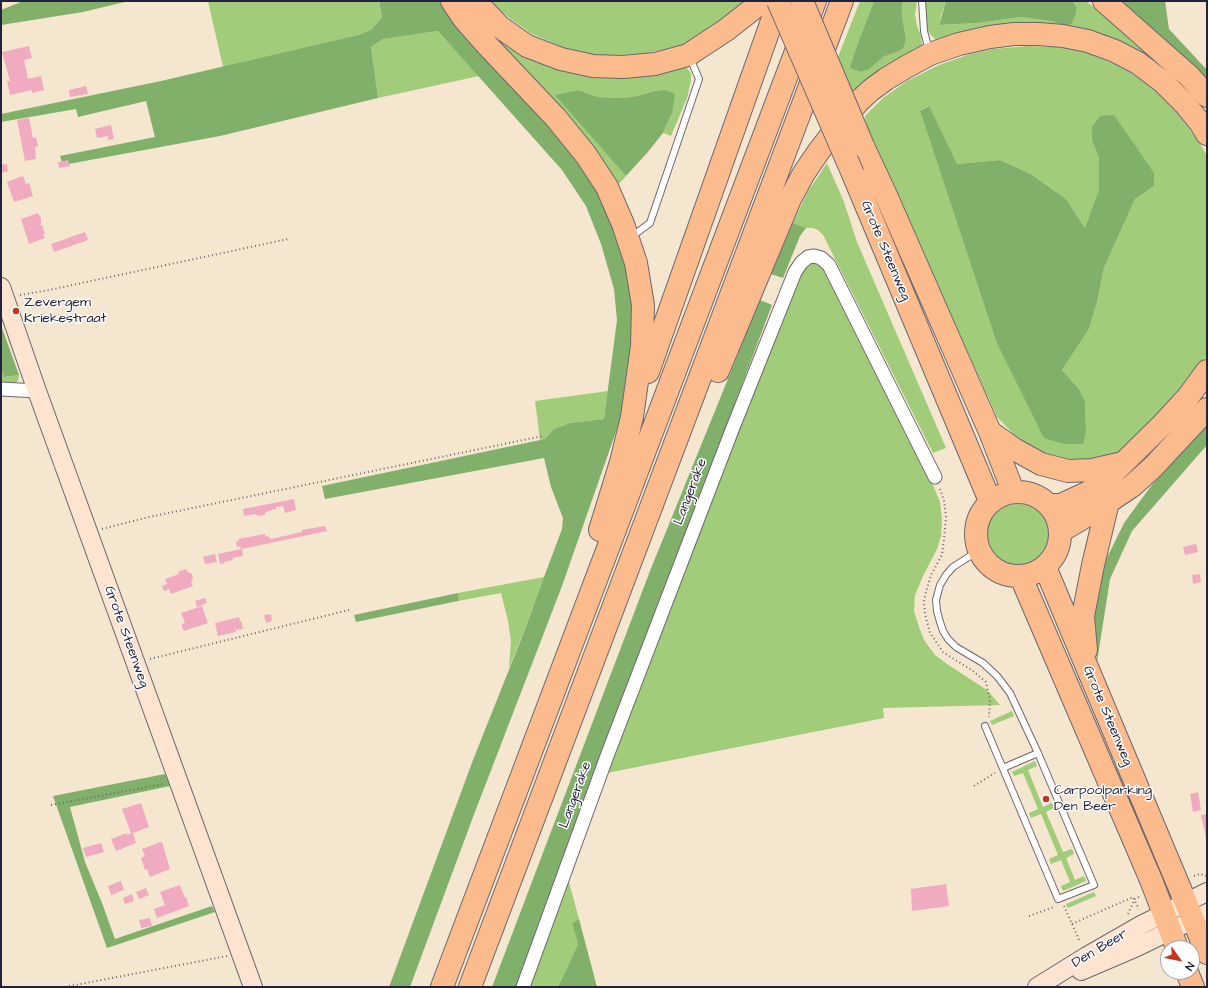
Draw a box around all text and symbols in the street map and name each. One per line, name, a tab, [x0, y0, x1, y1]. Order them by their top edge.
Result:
street label: Grote Steenweg	[856, 198, 914, 304]
place label: Zevergem Kriekestraat	[24, 295, 106, 328]
marker: Zevergem Kriekestraat	[11, 306, 21, 316]
street label: Langerake	[671, 456, 711, 528]
street label: Grote Steenweg	[100, 584, 152, 690]
street label: Grote Steenweg	[1078, 663, 1136, 769]
street label: Langerake	[556, 759, 596, 831]
place label: Carpoolparking Den Beer	[1054, 783, 1152, 816]
marker: Carpoolparking Den Beer	[1041, 794, 1051, 804]
street label: Den Beer	[1069, 926, 1131, 972]
north arrow	[1160, 940, 1200, 980]
text: N	[1181, 959, 1198, 973]

